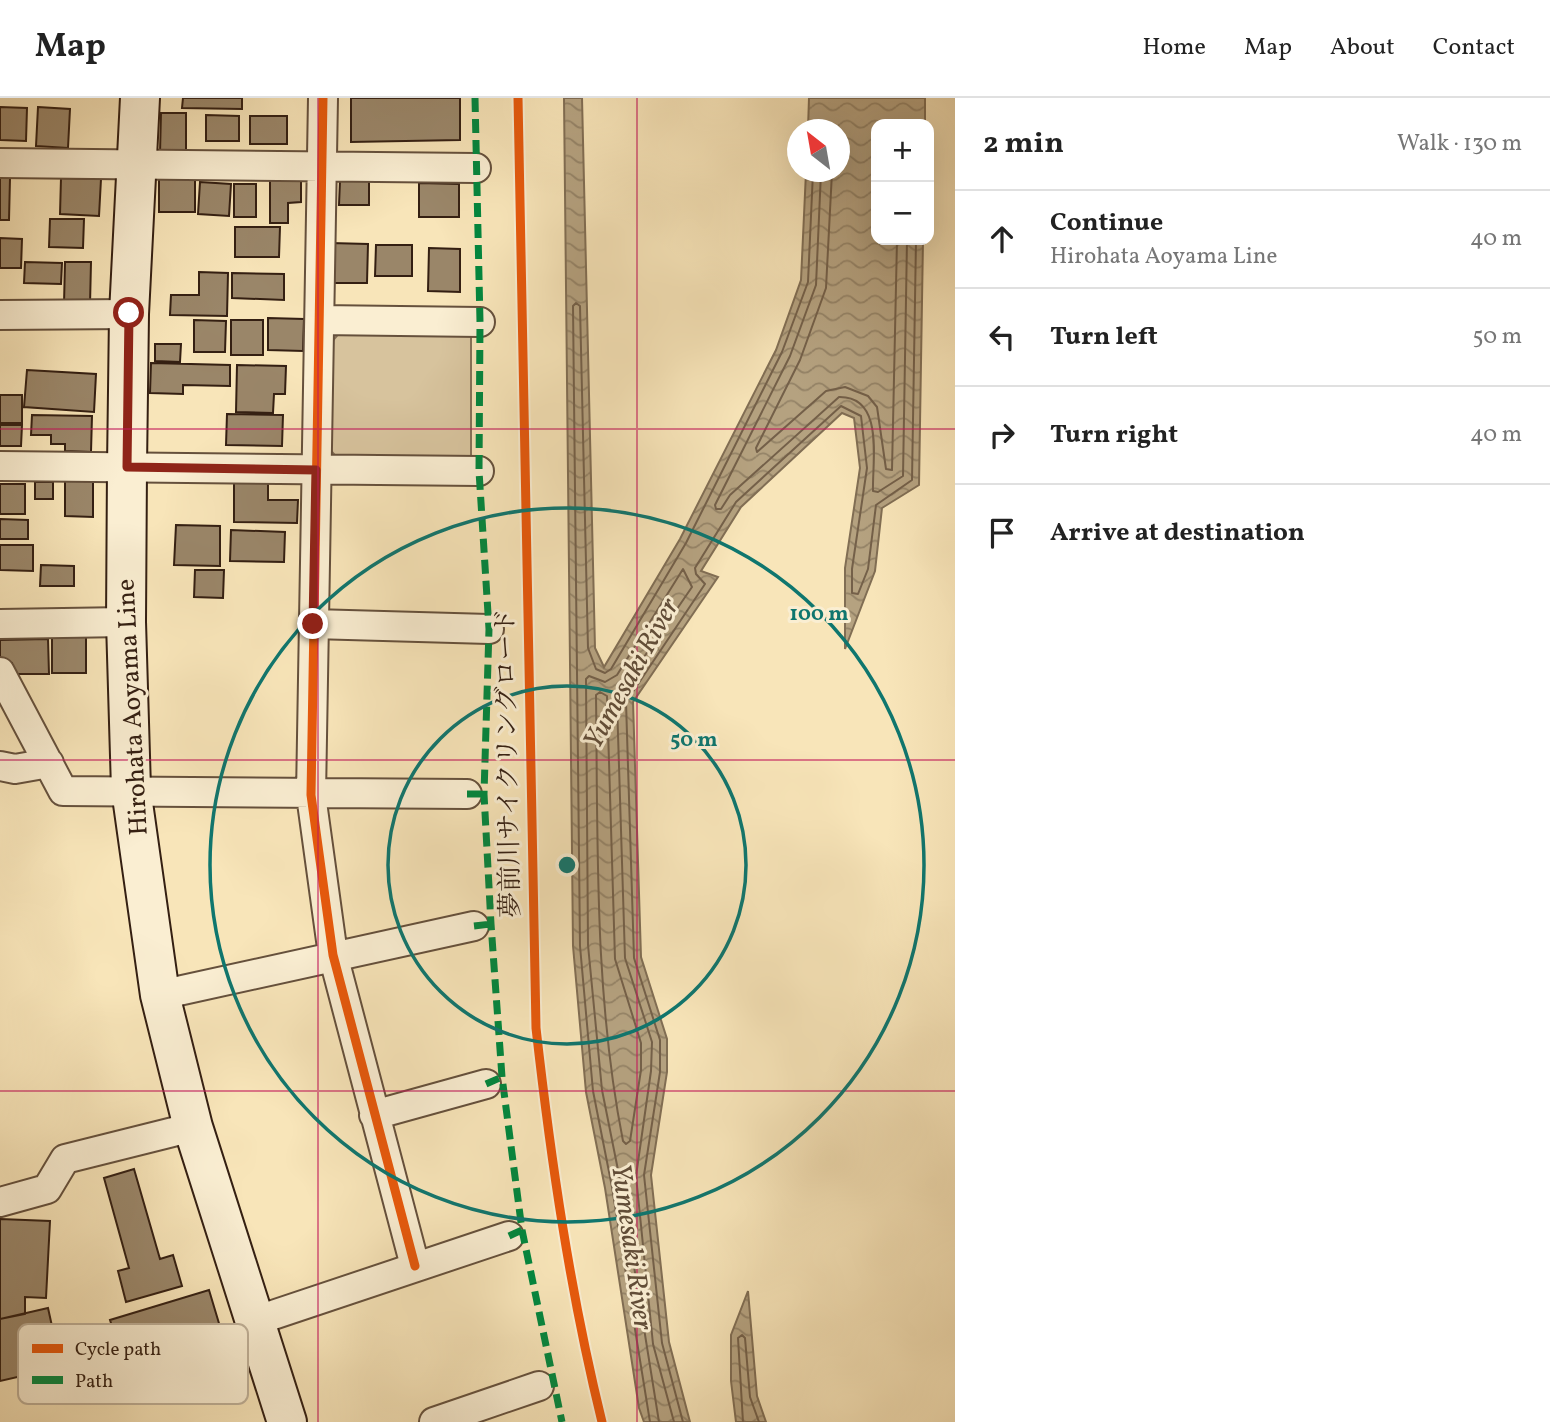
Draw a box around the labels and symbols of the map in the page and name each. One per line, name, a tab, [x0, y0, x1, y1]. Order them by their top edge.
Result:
north arrow	[787, 119, 850, 182]
route start	[113, 297, 144, 328]
street label: Hirohata Aoyama Line	[108, 578, 158, 836]
water label: Yumesaki River	[574, 591, 690, 757]
text: 100 m	[789, 600, 849, 629]
route end	[297, 608, 328, 639]
street label: 夢前川サイクリングロード	[488, 608, 530, 918]
text: 50 m	[670, 726, 718, 755]
centre of rings	[555, 853, 579, 877]
water label: Yumesaki River	[600, 1161, 662, 1333]
legend	[18, 1324, 248, 1404]
text: Cycle path	[75, 1337, 161, 1363]
text: Path	[75, 1369, 113, 1395]

